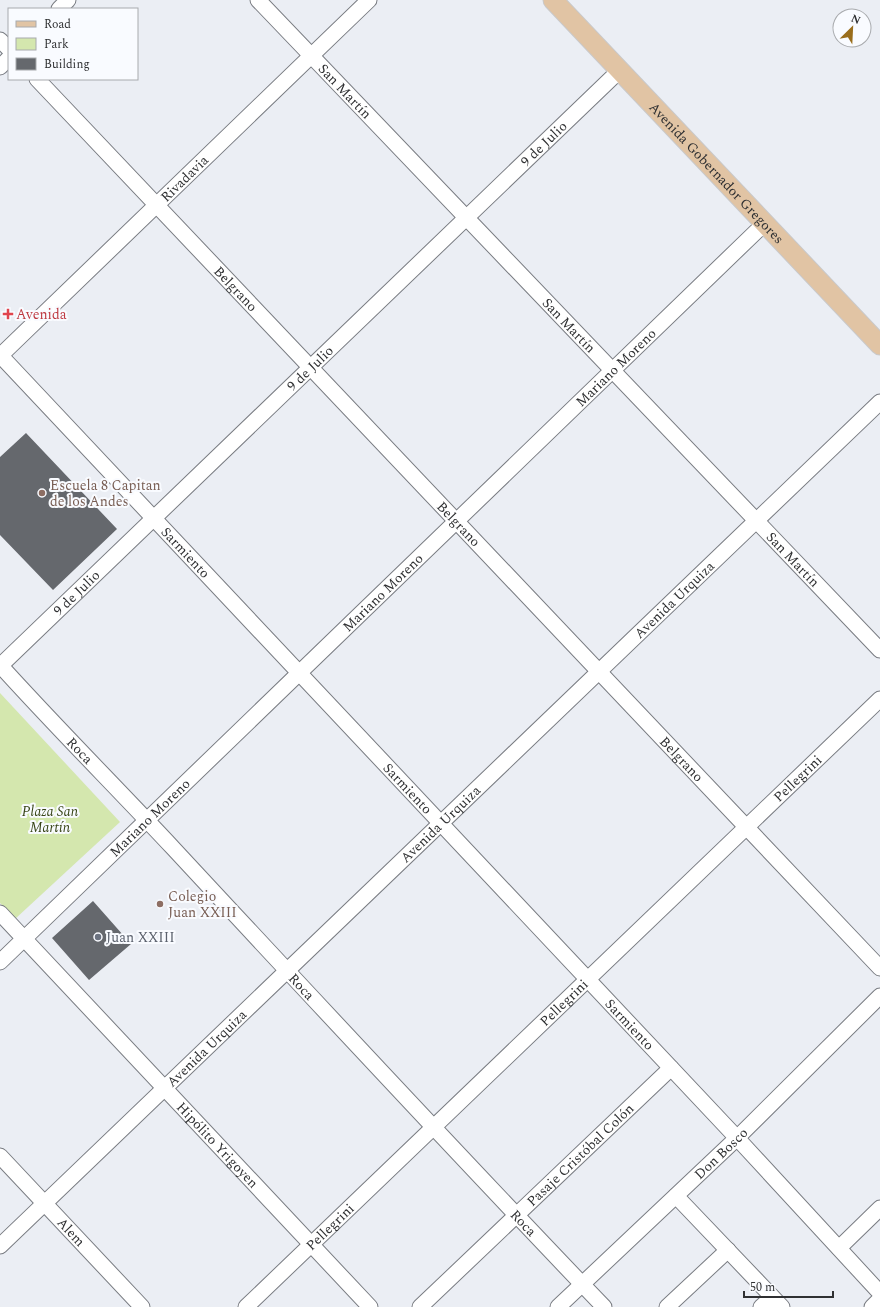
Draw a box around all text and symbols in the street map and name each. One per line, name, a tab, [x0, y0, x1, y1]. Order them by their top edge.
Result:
legend	[8, 8, 138, 80]
north arrow	[832, 8, 872, 48]
text: N	[848, 10, 863, 29]
text: Road	[44, 15, 71, 34]
text: Park	[44, 35, 69, 54]
text: Building	[44, 55, 90, 74]
street label: San Martín	[313, 59, 376, 124]
street label: Avenida Gobernador Gregores	[644, 97, 789, 249]
street label: 9 de Julio	[516, 116, 572, 171]
street label: Rivadavia	[156, 150, 214, 207]
street label: Belgrano	[209, 261, 262, 317]
street label: San Martín	[537, 293, 600, 358]
place label: Avenida	[16, 304, 67, 325]
marker: Avenida	[3, 309, 13, 319]
street label: Mariano Moreno	[571, 323, 661, 412]
street label: 9 de Julio	[282, 341, 338, 396]
place label: Escuela 8 Capitan de los Andes	[50, 475, 161, 512]
marker: Escuela 8 Capitan de los Andes	[37, 488, 47, 498]
street label: Belgrano	[432, 497, 485, 552]
street label: Sarmiento	[156, 522, 215, 583]
street label: San Martín	[761, 527, 824, 592]
street label: Mariano Moreno	[338, 549, 428, 637]
street label: Avenida Urquiza	[629, 556, 719, 644]
street label: 9 de Julio	[49, 565, 105, 621]
street label: Roca	[61, 732, 98, 769]
street label: Belgrano	[654, 732, 708, 787]
street label: Pellegrini	[769, 750, 827, 807]
street label: Sarmiento	[378, 758, 437, 819]
street label: Mariano Moreno	[105, 774, 195, 862]
street label: Avenida Urquiza	[396, 780, 486, 868]
park label: Plaza San Martín	[22, 801, 79, 838]
place label: Colegio Juan XXIII	[168, 886, 237, 923]
marker: Colegio Juan XXIII	[155, 899, 165, 909]
place label: Juan XXIII	[106, 927, 175, 948]
marker: Juan XXIII	[93, 932, 103, 942]
street label: Roca	[283, 969, 320, 1005]
street label: Pellegrini	[535, 974, 593, 1031]
street label: Sarmiento	[600, 994, 659, 1055]
street label: Avenida Urquiza	[162, 1005, 252, 1092]
street label: Hipólito Yrigoyen	[171, 1097, 263, 1193]
street label: Pasaje Cristóbal Colón	[522, 1099, 639, 1211]
street label: Don Bosco	[690, 1123, 753, 1184]
street label: Pellegrini	[301, 1199, 359, 1256]
street label: Roca	[505, 1205, 541, 1242]
street label: Alem	[52, 1213, 90, 1251]
scale bar	[744, 1273, 833, 1299]
text: 50 m	[750, 1278, 775, 1297]

